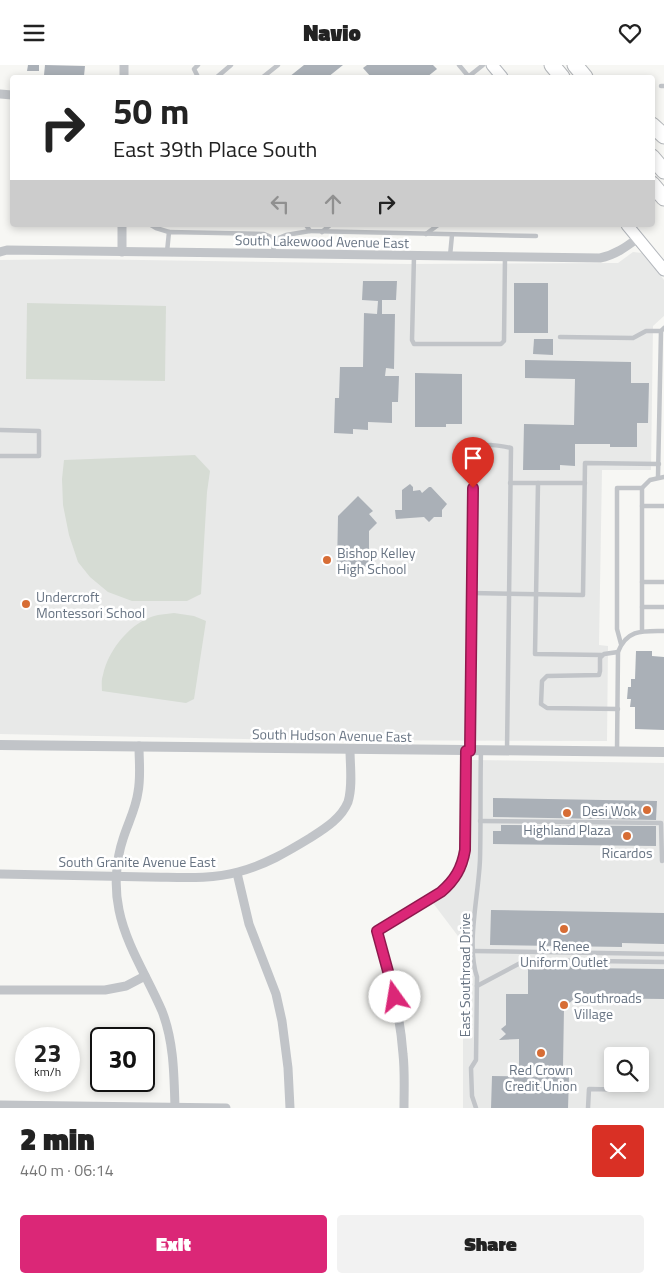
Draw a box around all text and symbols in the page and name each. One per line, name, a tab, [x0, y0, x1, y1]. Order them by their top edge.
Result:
text: Navio	[303, 16, 361, 50]
icon: menu	[20, 19, 48, 47]
icon: heart	[616, 19, 644, 47]
text: 50 m	[113, 84, 189, 138]
icon: right	[30, 95, 95, 160]
text: East 39th Place South	[113, 132, 317, 166]
icon: left	[266, 190, 294, 218]
icon: ahead	[319, 190, 347, 218]
icon: right	[372, 190, 400, 218]
street label: South Lakewood Avenue East	[235, 229, 409, 253]
pin	[452, 437, 494, 488]
icon: arrive	[459, 444, 487, 472]
place label: Bishop Kelley High School	[337, 542, 416, 579]
marker: Bishop Kelley High School	[321, 554, 333, 566]
place label: Undercroft Montessori School	[36, 586, 145, 623]
marker: Undercroft Montessori School	[20, 598, 32, 610]
street label: South Hudson Avenue East	[252, 723, 412, 747]
place label: Desi Wok	[582, 800, 637, 821]
marker: Desi Wok	[641, 804, 653, 816]
marker: Highland Plaza	[561, 807, 573, 819]
place label: Highland Plaza	[523, 819, 611, 840]
marker: Ricardos	[621, 830, 633, 842]
place label: Ricardos	[602, 842, 652, 863]
street label: South Granite Avenue East	[58, 851, 216, 872]
street label: East Southroad Drive	[454, 913, 475, 1037]
marker: K. Renee Uniform Outlet	[558, 923, 570, 935]
place label: K. Renee Uniform Outlet	[520, 935, 608, 972]
position arrow	[368, 970, 420, 1022]
place label: Southroads Village	[574, 987, 642, 1024]
marker: Southroads Village	[558, 999, 570, 1011]
speed limit sign: 30	[90, 1027, 155, 1092]
text: 23	[33, 1034, 62, 1072]
marker: Red Crown Credit Union	[535, 1047, 547, 1059]
map controls	[604, 1047, 649, 1092]
button: search	[604, 1047, 649, 1092]
place label: Red Crown Credit Union	[505, 1059, 577, 1096]
text: km/h	[34, 1062, 61, 1081]
text: 2 min	[20, 1116, 95, 1162]
button: close	[592, 1125, 644, 1177]
text: 440 m · 06:14	[20, 1158, 114, 1182]
button: Exit	[20, 1215, 327, 1273]
button: Share	[337, 1215, 644, 1273]

